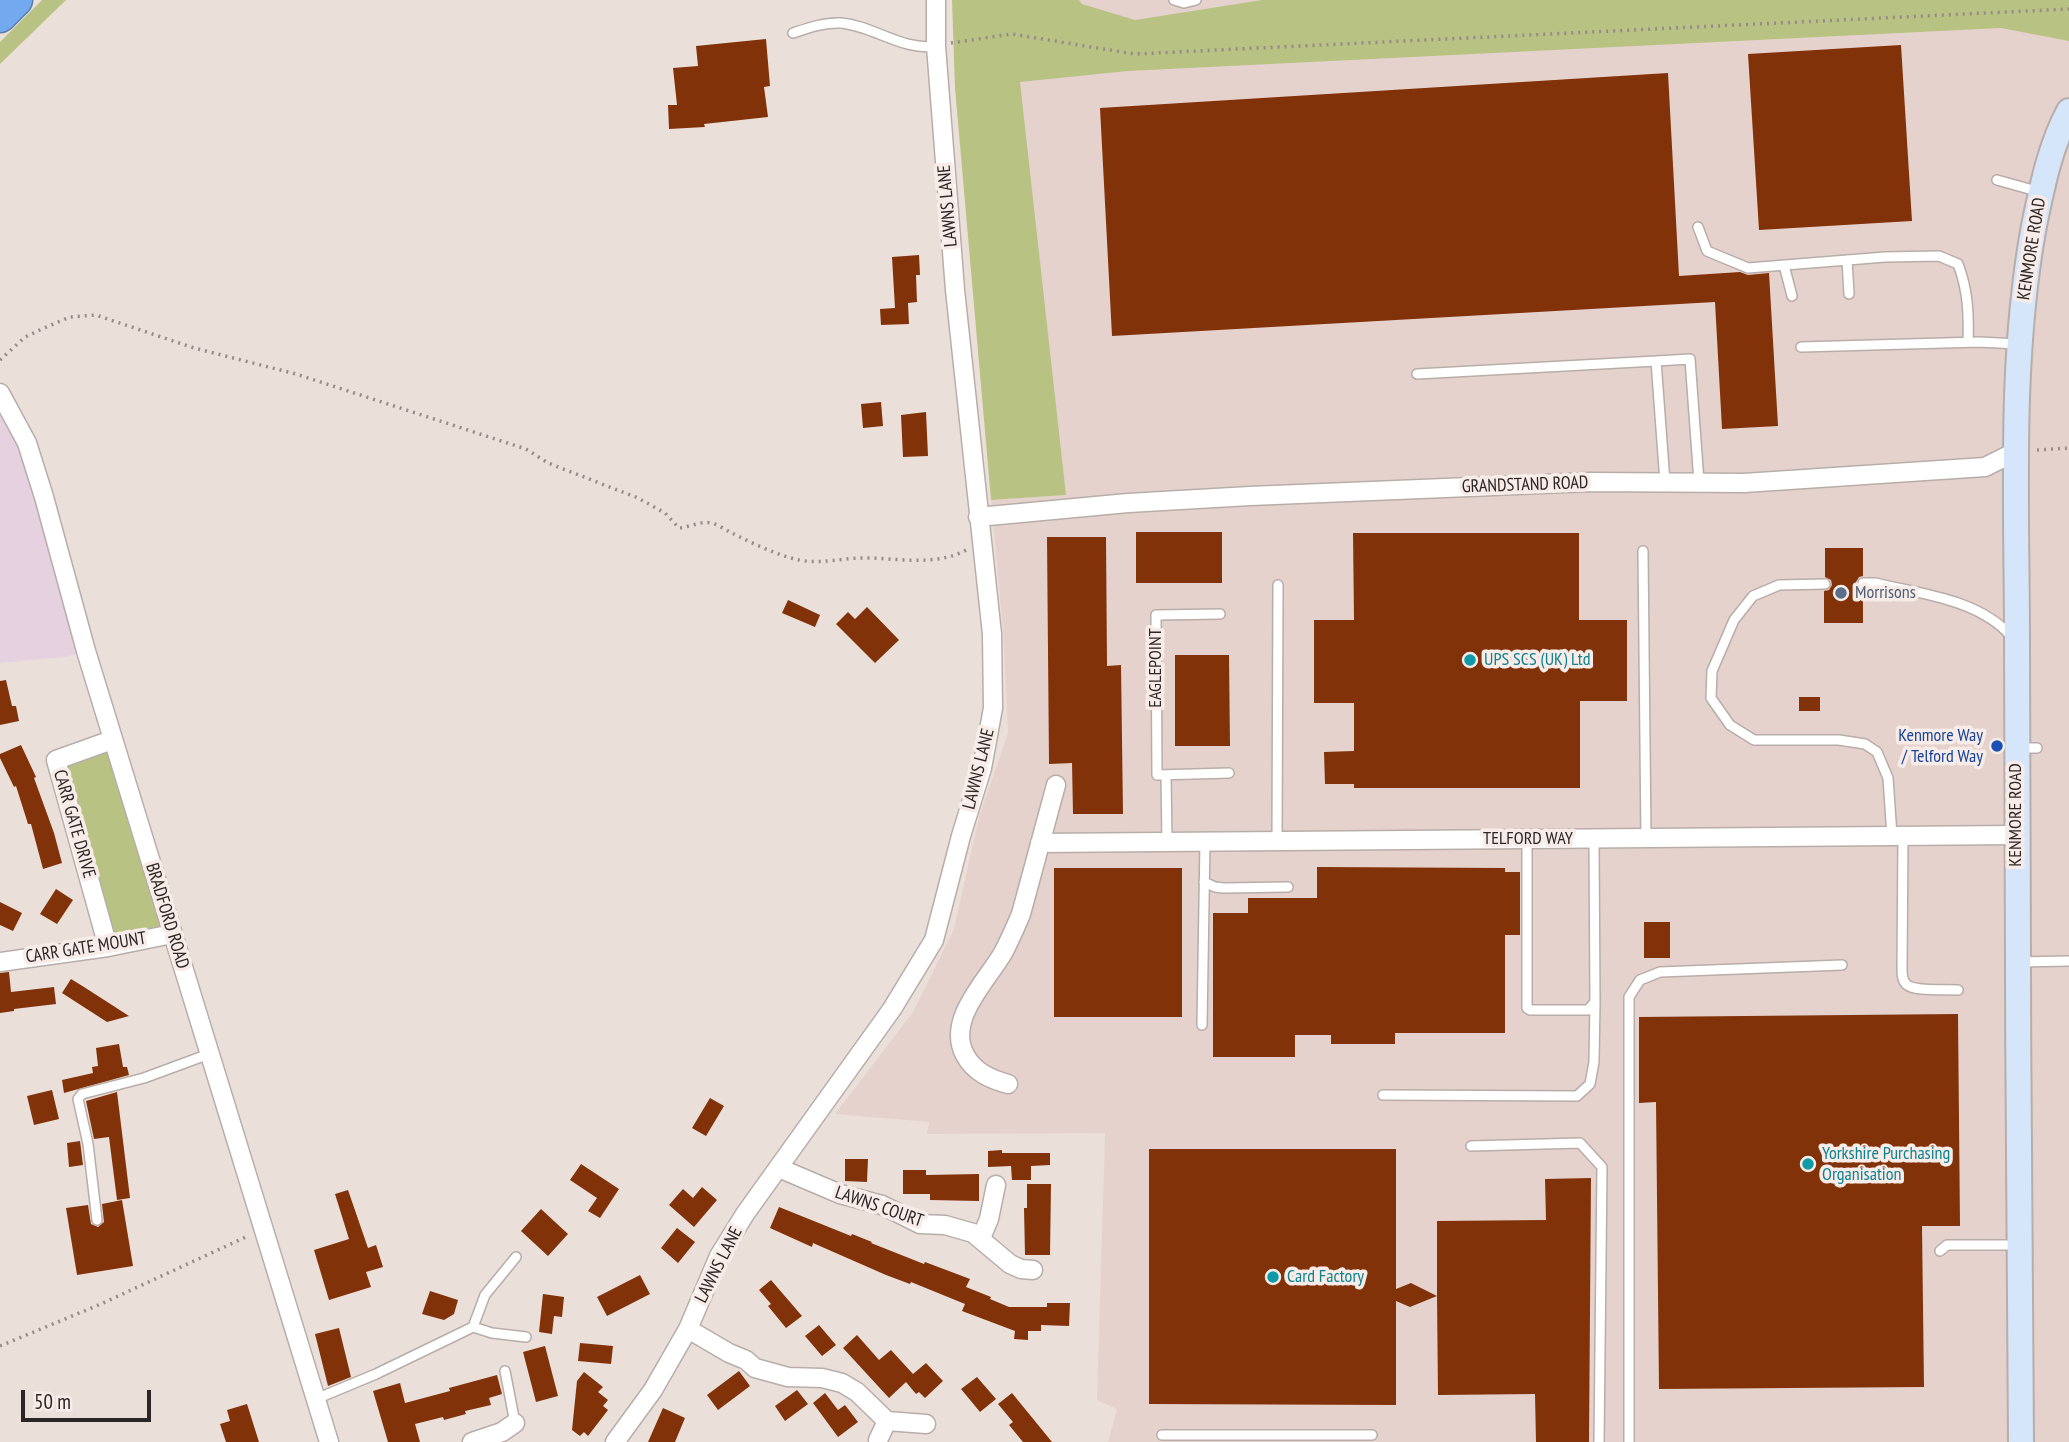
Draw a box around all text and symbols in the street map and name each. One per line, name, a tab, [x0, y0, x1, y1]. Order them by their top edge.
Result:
street label: LAWNS LANE	[934, 164, 962, 248]
street label: KENMORE ROAD	[2013, 196, 2051, 302]
street label: GRANDSTAND ROAD	[1461, 472, 1589, 498]
place label: Morrisons	[1855, 582, 1916, 604]
marker: Morrisons	[1833, 585, 1849, 601]
street label: EAGLEPOINT	[1145, 628, 1167, 708]
place label: UPS SCS (UK) Ltd	[1484, 649, 1591, 671]
marker: UPS SCS (UK) Ltd	[1462, 652, 1478, 668]
place label: Kenmore Way / Telford Way	[1898, 725, 1983, 768]
street label: LAWNS LANE	[959, 726, 999, 812]
marker: Kenmore Way / Telford Way	[1989, 738, 2005, 754]
street label: KENMORE ROAD	[2005, 763, 2027, 867]
street label: CARR GATE DRIVE	[48, 767, 100, 881]
street label: TELFORD WAY	[1483, 828, 1573, 850]
street label: BRADFORD ROAD	[141, 860, 193, 972]
street label: CARR GATE MOUNT	[24, 928, 148, 968]
place label: Yorkshire Purchasing Organisation	[1822, 1143, 1950, 1186]
marker: Yorkshire Purchasing Organisation	[1800, 1156, 1816, 1172]
street label: LAWNS COURT	[832, 1182, 926, 1232]
street label: LAWNS LANE	[691, 1223, 747, 1307]
place label: Card Factory	[1287, 1266, 1364, 1288]
marker: Card Factory	[1265, 1269, 1281, 1285]
scale bar	[24, 1376, 154, 1420]
text: 50 m	[34, 1388, 71, 1415]

